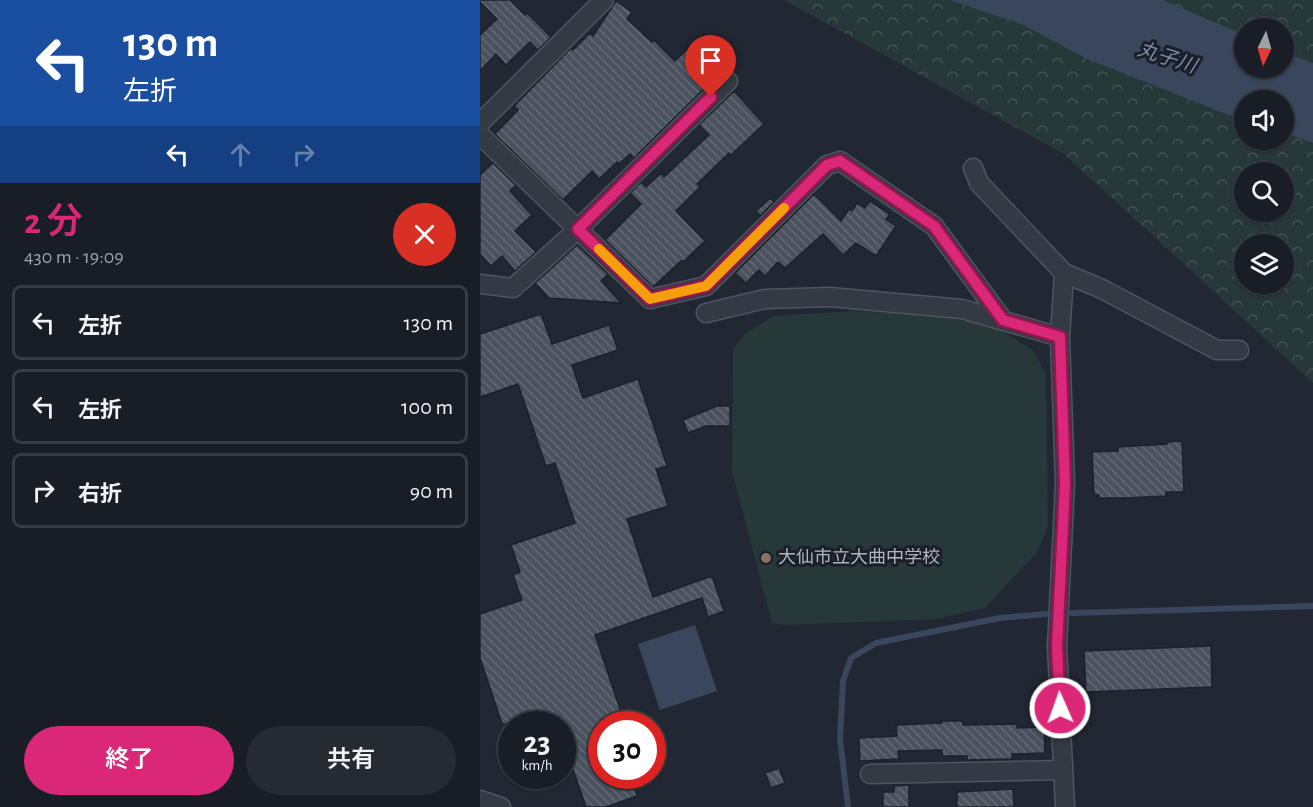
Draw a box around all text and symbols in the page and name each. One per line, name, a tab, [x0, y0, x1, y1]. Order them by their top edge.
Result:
north arrow	[1234, 18, 1294, 78]
map controls	[1234, 18, 1294, 294]
text: 130 m	[123, 22, 218, 64]
icon: left	[24, 24, 102, 102]
pin	[685, 35, 736, 97]
water label: 丸子川	[1135, 38, 1201, 77]
icon: arrive	[694, 44, 727, 77]
text: 左折	[123, 78, 177, 105]
button: sound	[1234, 90, 1294, 150]
icon: left	[161, 138, 194, 171]
icon: ahead	[224, 138, 257, 171]
icon: right	[287, 138, 320, 171]
button: search	[1234, 162, 1294, 222]
button: close	[393, 203, 456, 266]
text: 2 分	[24, 204, 82, 240]
button: layers	[1234, 234, 1294, 294]
text: 430 m · 19:09	[24, 247, 124, 267]
icon: left	[27, 306, 60, 339]
text: 130 m	[404, 312, 453, 334]
text: 左折	[78, 315, 122, 337]
icon: left	[27, 390, 60, 423]
text: 100 m	[401, 396, 453, 418]
text: 左折	[78, 399, 122, 421]
icon: right	[27, 474, 60, 507]
text: 90 m	[410, 480, 453, 502]
text: 右折	[78, 483, 122, 505]
place label: 大仙市立大曲中学校	[778, 547, 940, 567]
marker: 大仙市立大曲中学校	[759, 551, 773, 565]
position arrow	[1028, 676, 1092, 740]
speed limit sign: 30	[588, 711, 666, 789]
button: 終了	[24, 726, 234, 795]
button: 共有	[246, 726, 456, 795]
text: 23	[523, 728, 551, 758]
text: km/h	[522, 758, 552, 773]

